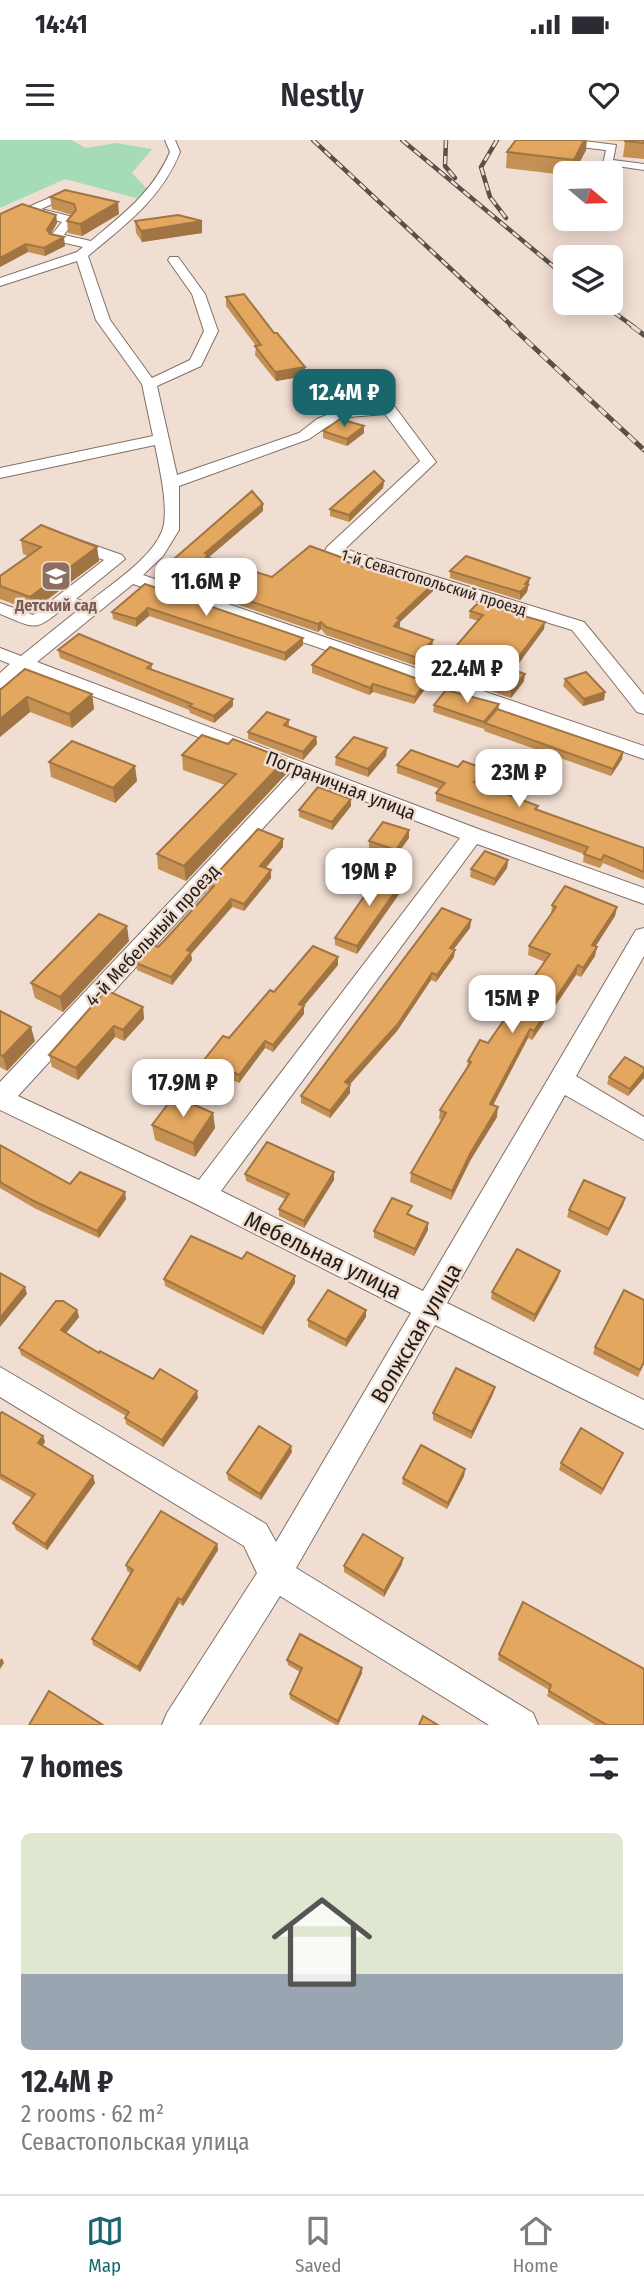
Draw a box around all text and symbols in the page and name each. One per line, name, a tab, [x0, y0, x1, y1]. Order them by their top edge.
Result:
text: 14:41	[35, 9, 88, 40]
icon: menu	[21, 76, 59, 114]
text: Nestly	[280, 76, 364, 114]
icon: heart	[585, 76, 623, 114]
north arrow	[553, 161, 623, 231]
map controls	[553, 161, 623, 315]
button: layers	[553, 245, 623, 315]
pin: 12.4M ₽	[279, 370, 409, 429]
text: 12.4M ₽	[309, 378, 379, 406]
street label: 1-й Севастопольский проезд	[339, 545, 529, 620]
school or university icon: Детский сад	[39, 559, 73, 593]
pin: 11.6M ₽	[141, 559, 271, 618]
text: 11.6M ₽	[171, 567, 241, 595]
place label: Детский сад	[14, 596, 97, 615]
pin: 22.4M ₽	[402, 645, 532, 705]
text: 22.4M ₽	[431, 654, 503, 682]
street label: Пограничная улица	[263, 746, 419, 825]
pin: 23M ₽	[470, 750, 568, 809]
text: 23M ₽	[491, 758, 547, 786]
pin: 19M ₽	[320, 848, 418, 908]
text: 19M ₽	[341, 857, 397, 885]
street label: 4-й Мебельный проезд	[81, 860, 224, 1011]
pin: 15M ₽	[463, 976, 561, 1035]
text: 15M ₽	[485, 984, 539, 1012]
pin: 17.9M ₽	[118, 1060, 248, 1119]
text: 17.9M ₽	[148, 1068, 218, 1096]
street label: Мебельная улица	[240, 1205, 406, 1305]
street label: Волжская улица	[365, 1258, 467, 1408]
icon: filters	[585, 1748, 623, 1786]
text: 7 homes	[21, 1749, 123, 1785]
icon: home	[259, 1879, 385, 2005]
text: 12.4M ₽	[21, 2064, 113, 2100]
text: 2 rooms · 62 m²	[21, 2100, 164, 2128]
text: Севастопольская улица	[21, 2128, 249, 2156]
tab: Map	[86, 2212, 124, 2277]
tab: Saved	[295, 2212, 341, 2277]
tab: Home	[513, 2212, 558, 2277]

